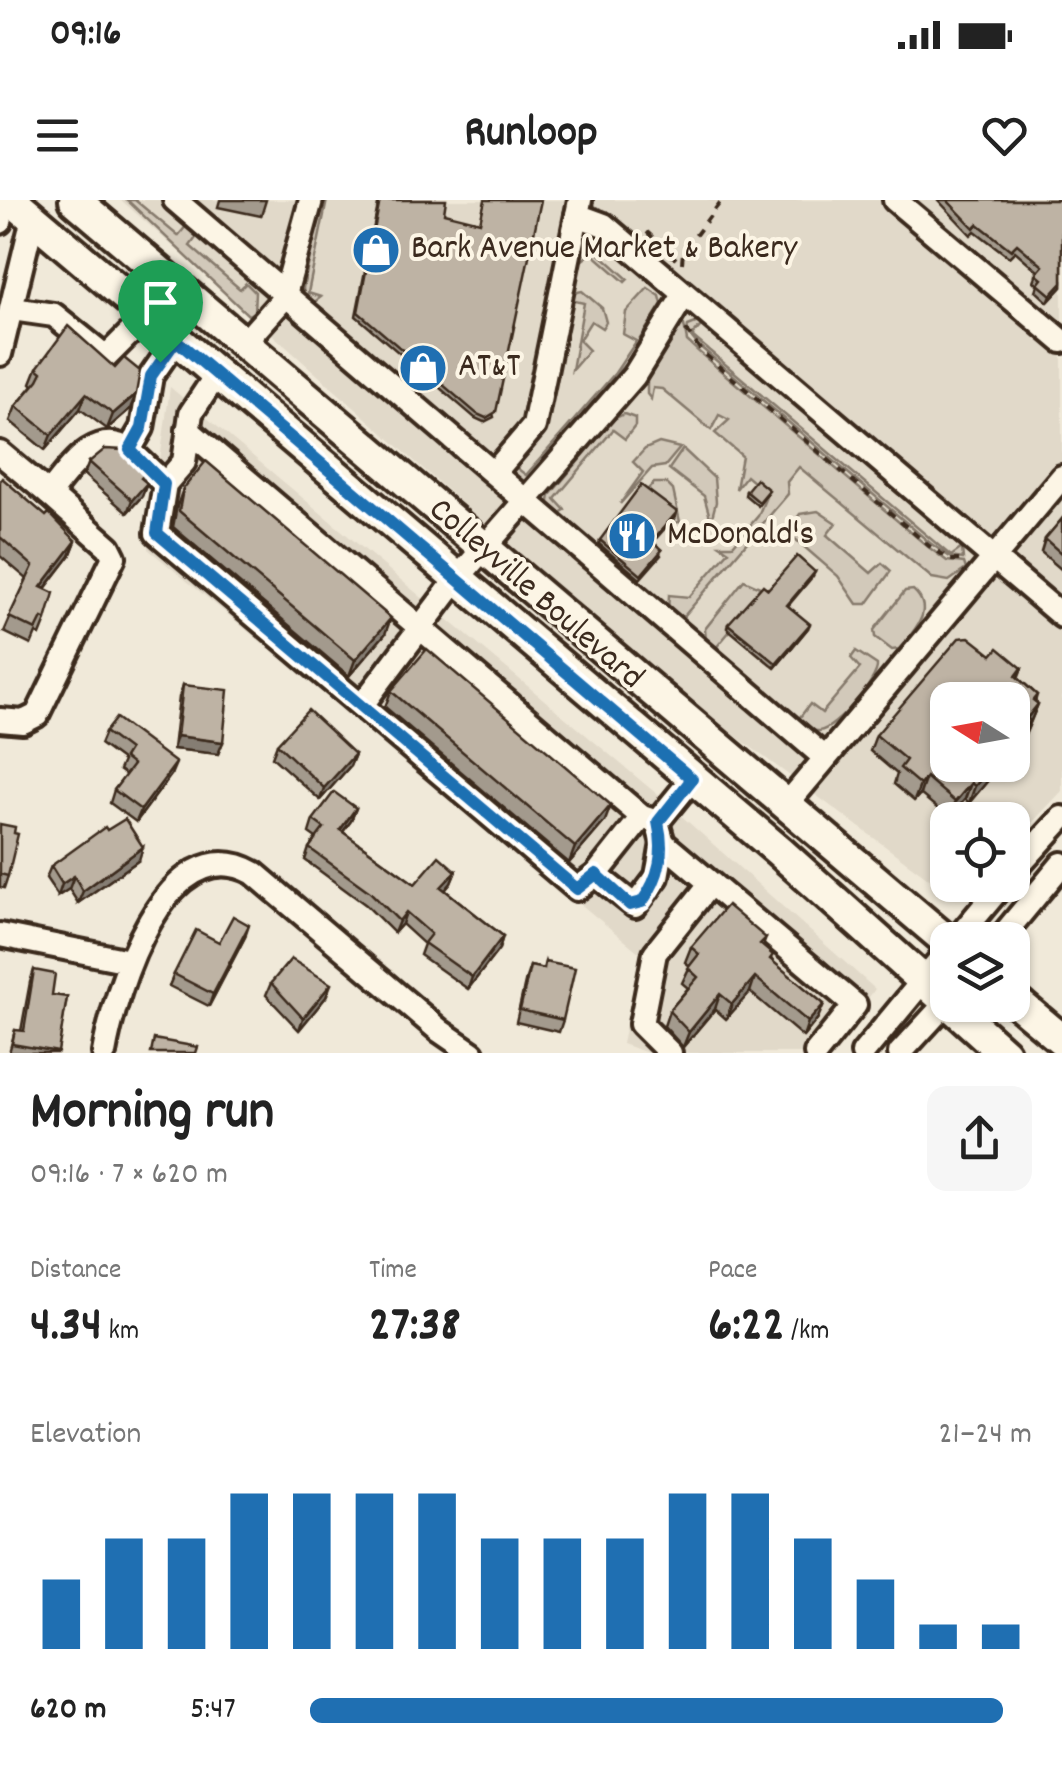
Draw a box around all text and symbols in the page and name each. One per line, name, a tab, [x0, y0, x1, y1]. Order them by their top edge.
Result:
text: 09:16	[50, 8, 121, 63]
text: Runloop	[464, 103, 598, 167]
icon: menu	[30, 108, 85, 163]
icon: heart	[977, 108, 1032, 163]
shop icon: Bark Avenue Market & Bakery	[350, 224, 402, 276]
place label: Bark Avenue Market & Bakery	[411, 225, 798, 275]
pin	[118, 260, 203, 363]
icon: arrive	[133, 275, 188, 330]
shop icon: AT&T	[397, 342, 449, 394]
place label: AT&T	[458, 343, 521, 393]
street label: Colleyville Boulevard	[416, 487, 654, 703]
restaurant icon: McDonald's	[606, 510, 658, 562]
place label: McDonald's	[667, 511, 814, 561]
north arrow	[930, 682, 1030, 782]
map controls	[930, 682, 1030, 1022]
button: locate	[930, 802, 1030, 902]
button: layers	[930, 922, 1030, 1022]
text: Morning run	[30, 1076, 274, 1155]
button: share	[927, 1086, 1032, 1191]
text: 09:16 · 7 × 620 m	[30, 1153, 228, 1199]
text: Distance	[30, 1252, 121, 1292]
text: Time	[369, 1252, 417, 1292]
text: Pace	[708, 1252, 757, 1292]
text: 4.34	[30, 1292, 102, 1364]
text: 27:38	[369, 1292, 461, 1364]
text: 6:22	[708, 1292, 785, 1364]
text: km	[102, 1313, 139, 1353]
text: /km	[785, 1313, 830, 1353]
text: Elevation	[30, 1413, 141, 1459]
text: 21–24 m	[939, 1413, 1032, 1459]
text: 620 m	[30, 1688, 106, 1734]
text: 5:47	[190, 1688, 236, 1734]

